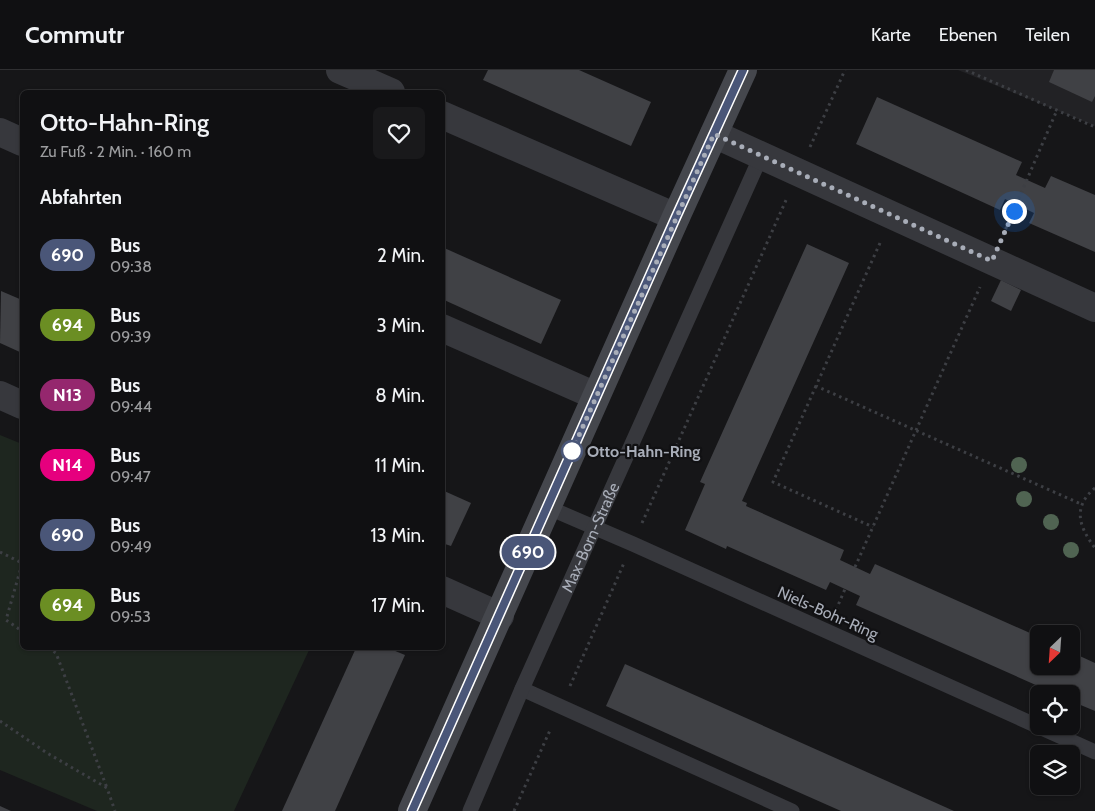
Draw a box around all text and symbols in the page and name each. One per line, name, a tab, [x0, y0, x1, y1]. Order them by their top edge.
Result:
text: Commutr	[25, 20, 124, 49]
text: Karte	[871, 24, 911, 46]
text: Ebenen	[939, 24, 997, 46]
text: Teilen	[1025, 24, 1070, 46]
button: heart	[373, 107, 425, 159]
text: Otto-Hahn-Ring	[40, 108, 209, 137]
text: Zu Fuß · 2 Min. · 160 m	[40, 142, 191, 161]
text: Abfahrten	[40, 186, 122, 209]
your location	[1002, 199, 1027, 224]
text: Bus	[110, 234, 140, 257]
text: 690	[51, 244, 84, 266]
text: 2 Min.	[377, 244, 425, 267]
text: 09:38	[110, 257, 152, 276]
text: Bus	[110, 304, 140, 327]
text: 694	[52, 314, 83, 336]
text: 3 Min.	[377, 314, 425, 337]
text: 09:39	[110, 327, 151, 346]
text: Bus	[110, 374, 140, 397]
text: N13	[53, 384, 82, 406]
text: 8 Min.	[375, 384, 425, 407]
text: 09:44	[110, 397, 152, 416]
marker: Otto-Hahn-Ring	[561, 440, 583, 462]
place label: Otto-Hahn-Ring	[587, 442, 700, 461]
text: Bus	[110, 444, 140, 467]
text: N14	[52, 454, 83, 476]
text: 11 Min.	[374, 454, 425, 477]
text: 09:47	[110, 467, 151, 486]
street label: Max-Born-Straße	[557, 479, 623, 595]
text: Bus	[110, 514, 140, 537]
text: 690	[51, 524, 84, 546]
text: 13 Min.	[370, 524, 425, 547]
line badge: 690	[499, 536, 557, 568]
text: 09:49	[110, 537, 152, 556]
text: 690	[512, 541, 544, 563]
street label: Niels-Bohr-Ring	[775, 582, 882, 644]
text: Bus	[110, 584, 140, 607]
text: 694	[52, 594, 83, 616]
text: 17 Min.	[371, 594, 425, 617]
text: 09:53	[110, 607, 151, 626]
north arrow	[1030, 625, 1080, 675]
map controls	[1030, 625, 1080, 795]
button: locate	[1030, 685, 1080, 735]
button: layers	[1030, 745, 1080, 795]

